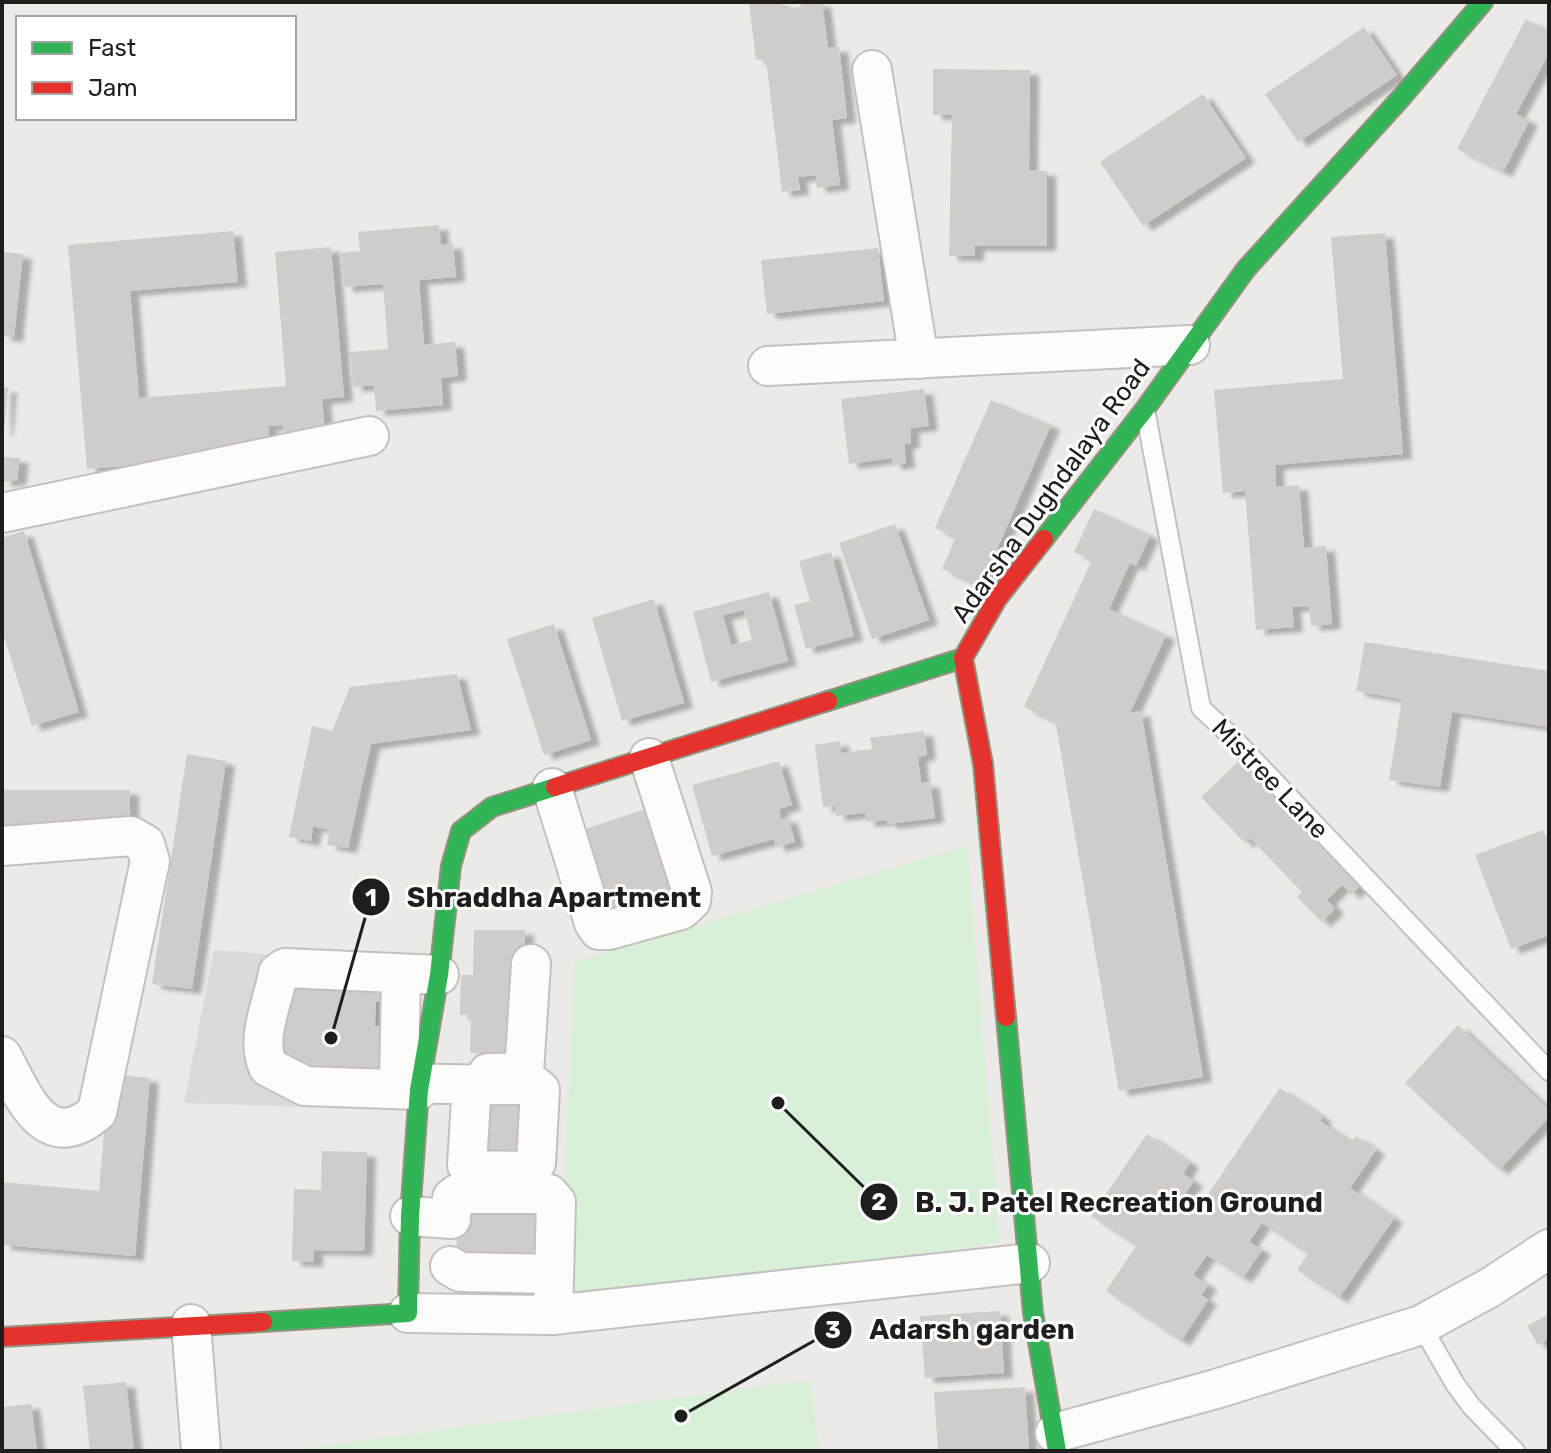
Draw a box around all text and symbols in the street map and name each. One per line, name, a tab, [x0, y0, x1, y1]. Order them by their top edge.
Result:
legend	[16, 16, 296, 120]
text: Fast	[88, 34, 136, 62]
text: Jam	[88, 74, 138, 102]
street label: Adarsha Dughdalaya Road	[945, 353, 1157, 629]
street label: Mistree Lane	[1205, 713, 1335, 845]
callout: Shraddha Apartment	[351, 871, 718, 923]
text: Shraddha Apartment	[407, 881, 701, 914]
text: 1	[365, 884, 377, 912]
callout: B. J. Patel Recreation Ground	[859, 1176, 1339, 1228]
text: B. J. Patel Recreation Ground	[915, 1186, 1323, 1219]
text: 2	[871, 1188, 887, 1216]
callout: Adarsh garden	[813, 1304, 1090, 1356]
text: Adarsh garden	[869, 1313, 1075, 1346]
text: 3	[825, 1316, 841, 1344]

